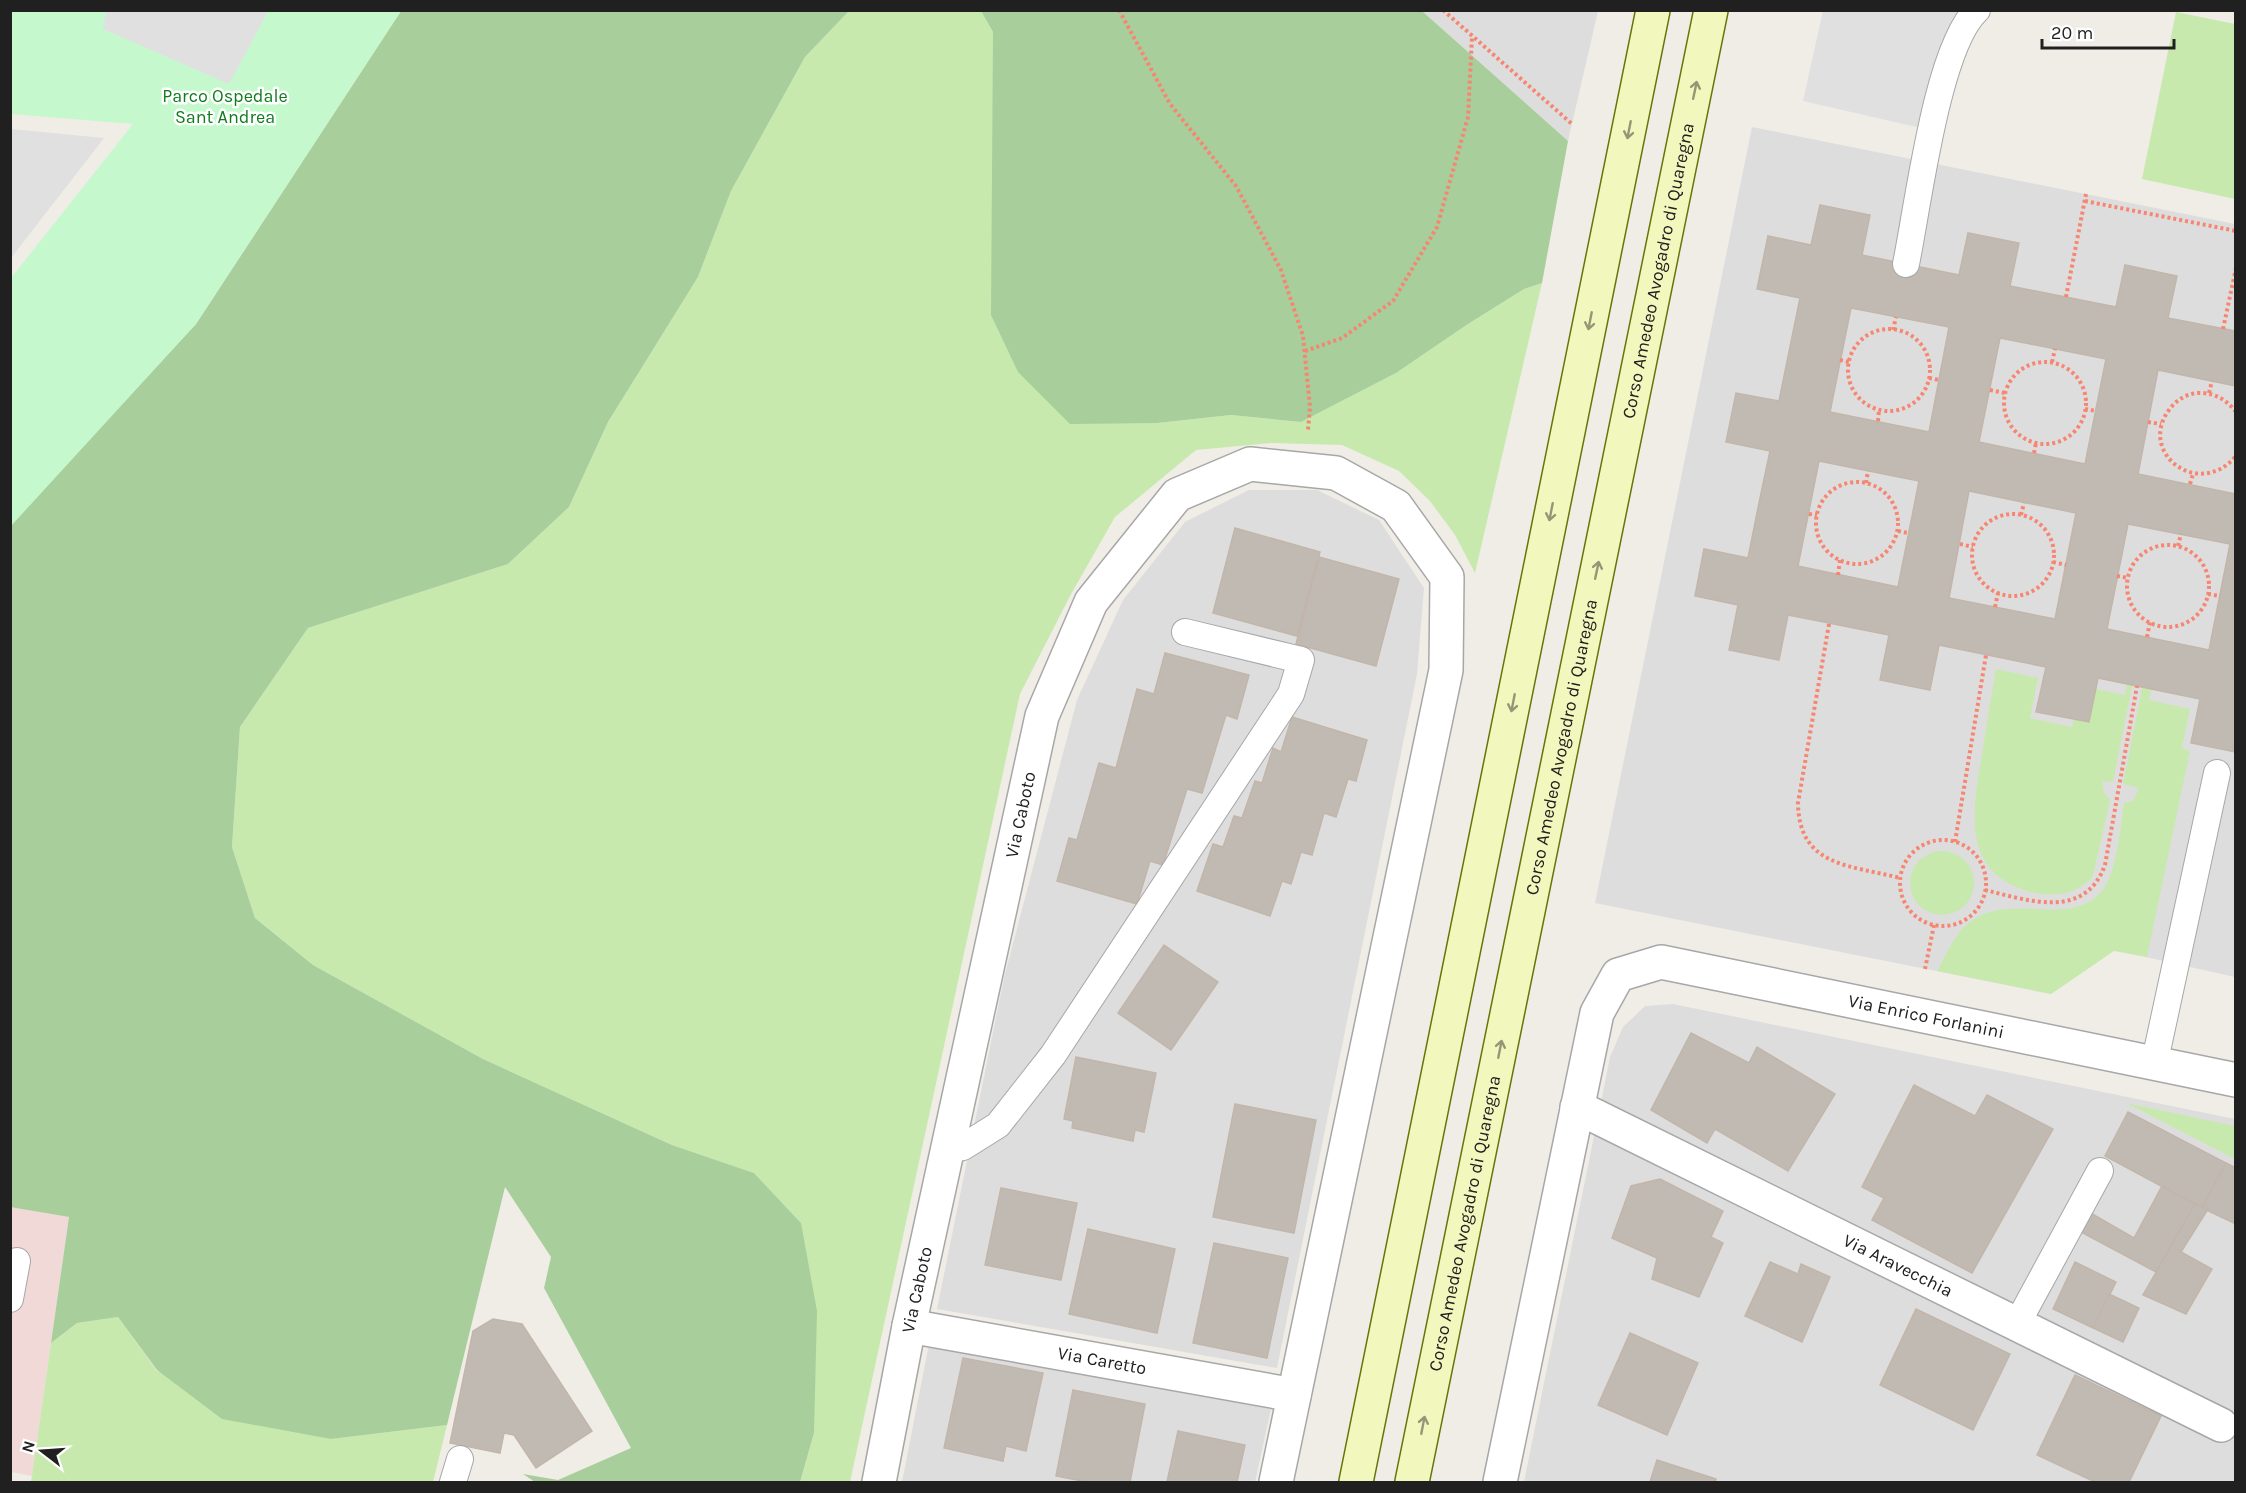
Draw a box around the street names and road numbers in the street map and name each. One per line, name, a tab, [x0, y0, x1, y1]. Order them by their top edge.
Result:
street label: Corso Amedeo Avogadro di Quaregna	[1617, 121, 1699, 421]
street label: Corso Amedeo Avogadro di Quaregna	[1521, 597, 1602, 897]
street label: Via Caboto	[1000, 770, 1041, 860]
street label: Via Enrico Forlanini	[1846, 990, 2006, 1043]
street label: Corso Amedeo Avogadro di Quaregna	[1424, 1073, 1505, 1373]
street label: Via Aravecchia	[1840, 1229, 1956, 1302]
street label: Via Caboto	[897, 1244, 937, 1335]
street label: Via Caretto	[1056, 1342, 1148, 1379]

